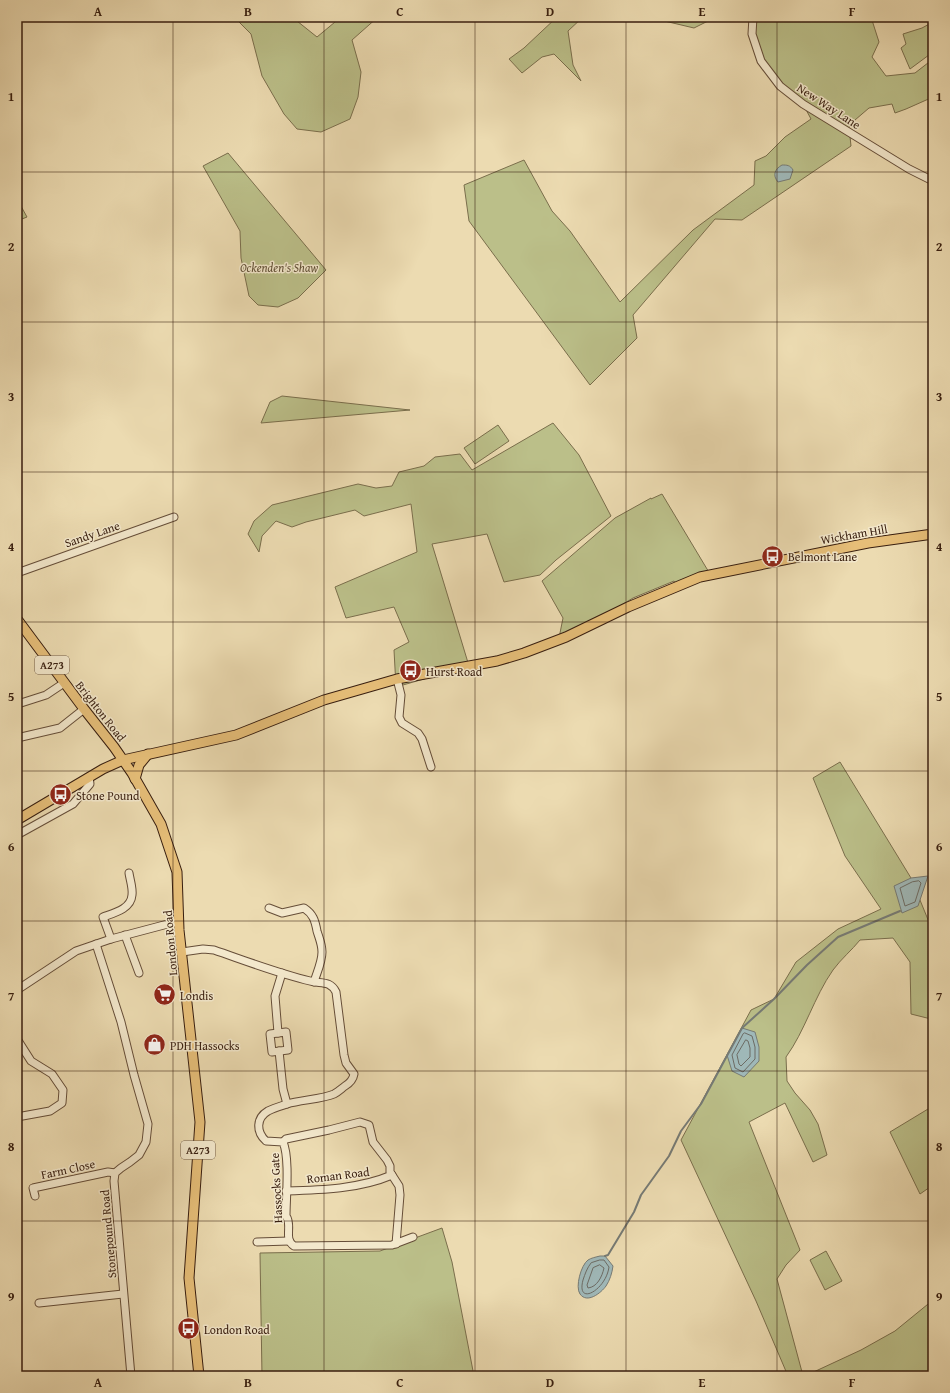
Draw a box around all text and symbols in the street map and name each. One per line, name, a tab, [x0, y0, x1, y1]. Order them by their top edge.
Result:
text: A	[94, 2, 103, 21]
text: B	[244, 2, 252, 21]
text: C	[396, 2, 404, 21]
text: D	[546, 2, 554, 21]
text: E	[699, 2, 706, 21]
text: F	[849, 2, 856, 21]
street label: New Way Lane	[794, 79, 864, 133]
text: 1	[8, 87, 14, 106]
text: 1	[936, 87, 942, 106]
text: 2	[8, 237, 15, 256]
text: 2	[936, 237, 943, 256]
park label: Ockenden's Shaw	[240, 259, 318, 276]
text: 3	[8, 387, 14, 406]
text: 3	[936, 387, 942, 406]
street label: Sandy Lane	[62, 517, 122, 551]
street label: Wickham Hill	[819, 520, 889, 548]
text: 4	[8, 537, 15, 556]
text: 4	[936, 537, 943, 556]
bus stop icon: Belmont Lane	[759, 543, 785, 569]
place label: Belmont Lane	[788, 548, 858, 565]
road number: A273	[35, 656, 69, 674]
bus stop icon: Hurst Road	[397, 658, 423, 684]
place label: Hurst Road	[426, 663, 483, 680]
street label: Brighton Road	[72, 677, 130, 745]
text: 5	[8, 687, 15, 706]
text: 5	[936, 687, 943, 706]
bus stop icon: Stone Pound	[48, 782, 74, 808]
place label: Stone Pound	[76, 787, 140, 804]
text: 6	[8, 837, 15, 856]
text: 6	[936, 837, 943, 856]
street label: London Road	[159, 909, 181, 976]
supermarket icon: Londis	[152, 982, 178, 1008]
text: 7	[8, 987, 15, 1006]
place label: Londis	[180, 987, 213, 1004]
text: 7	[936, 987, 943, 1006]
shop icon: PDH Hassocks	[141, 1032, 167, 1058]
place label: PDH Hassocks	[170, 1037, 240, 1054]
text: 8	[8, 1137, 15, 1156]
text: 8	[936, 1137, 943, 1156]
road number: A273	[181, 1141, 215, 1159]
street label: Hassocks Gate	[266, 1152, 286, 1224]
street label: Farm Close	[39, 1155, 97, 1183]
street label: Roman Road	[306, 1163, 371, 1187]
street label: Stonepound Road	[96, 1189, 120, 1279]
text: 9	[8, 1287, 15, 1306]
text: 9	[936, 1287, 943, 1306]
bus stop icon: London Road	[175, 1316, 201, 1342]
place label: London Road	[204, 1321, 270, 1338]
text: A	[94, 1373, 103, 1392]
text: B	[244, 1373, 252, 1392]
text: C	[396, 1373, 404, 1392]
text: D	[546, 1373, 554, 1392]
text: E	[699, 1373, 706, 1392]
text: F	[849, 1373, 856, 1392]

